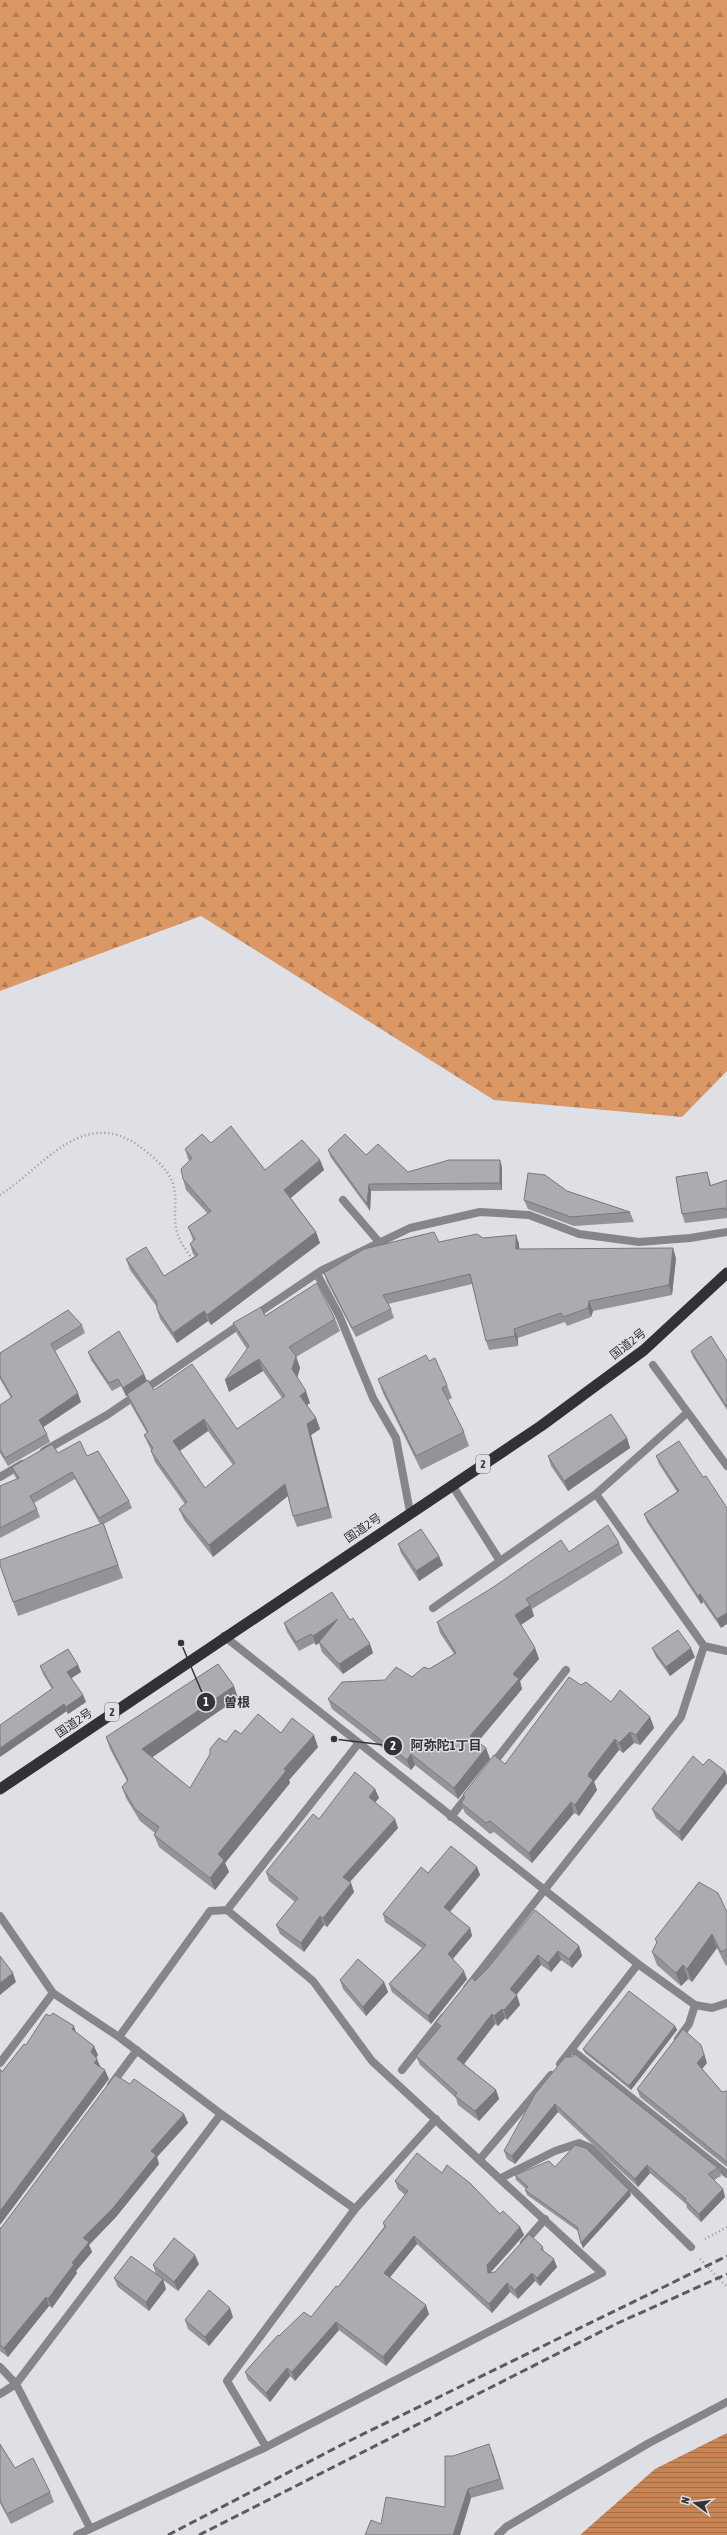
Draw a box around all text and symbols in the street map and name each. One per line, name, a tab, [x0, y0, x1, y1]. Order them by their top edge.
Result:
street label: 国道2号	[607, 1326, 649, 1362]
road number: 2	[476, 1455, 490, 1473]
street label: 国道2号	[342, 1511, 384, 1545]
callout: 曽根	[196, 1689, 258, 1714]
text: 1	[203, 1695, 209, 1709]
text: 曽根	[224, 1695, 250, 1710]
road number: 2	[105, 1703, 119, 1721]
street label: 国道2号	[53, 1706, 95, 1740]
callout: 阿弥陀1丁目	[383, 1733, 490, 1758]
text: 阿弥陀1丁目	[410, 1738, 482, 1753]
text: 2	[390, 1739, 396, 1753]
north arrow	[675, 2483, 715, 2523]
text: N	[679, 2496, 692, 2505]

